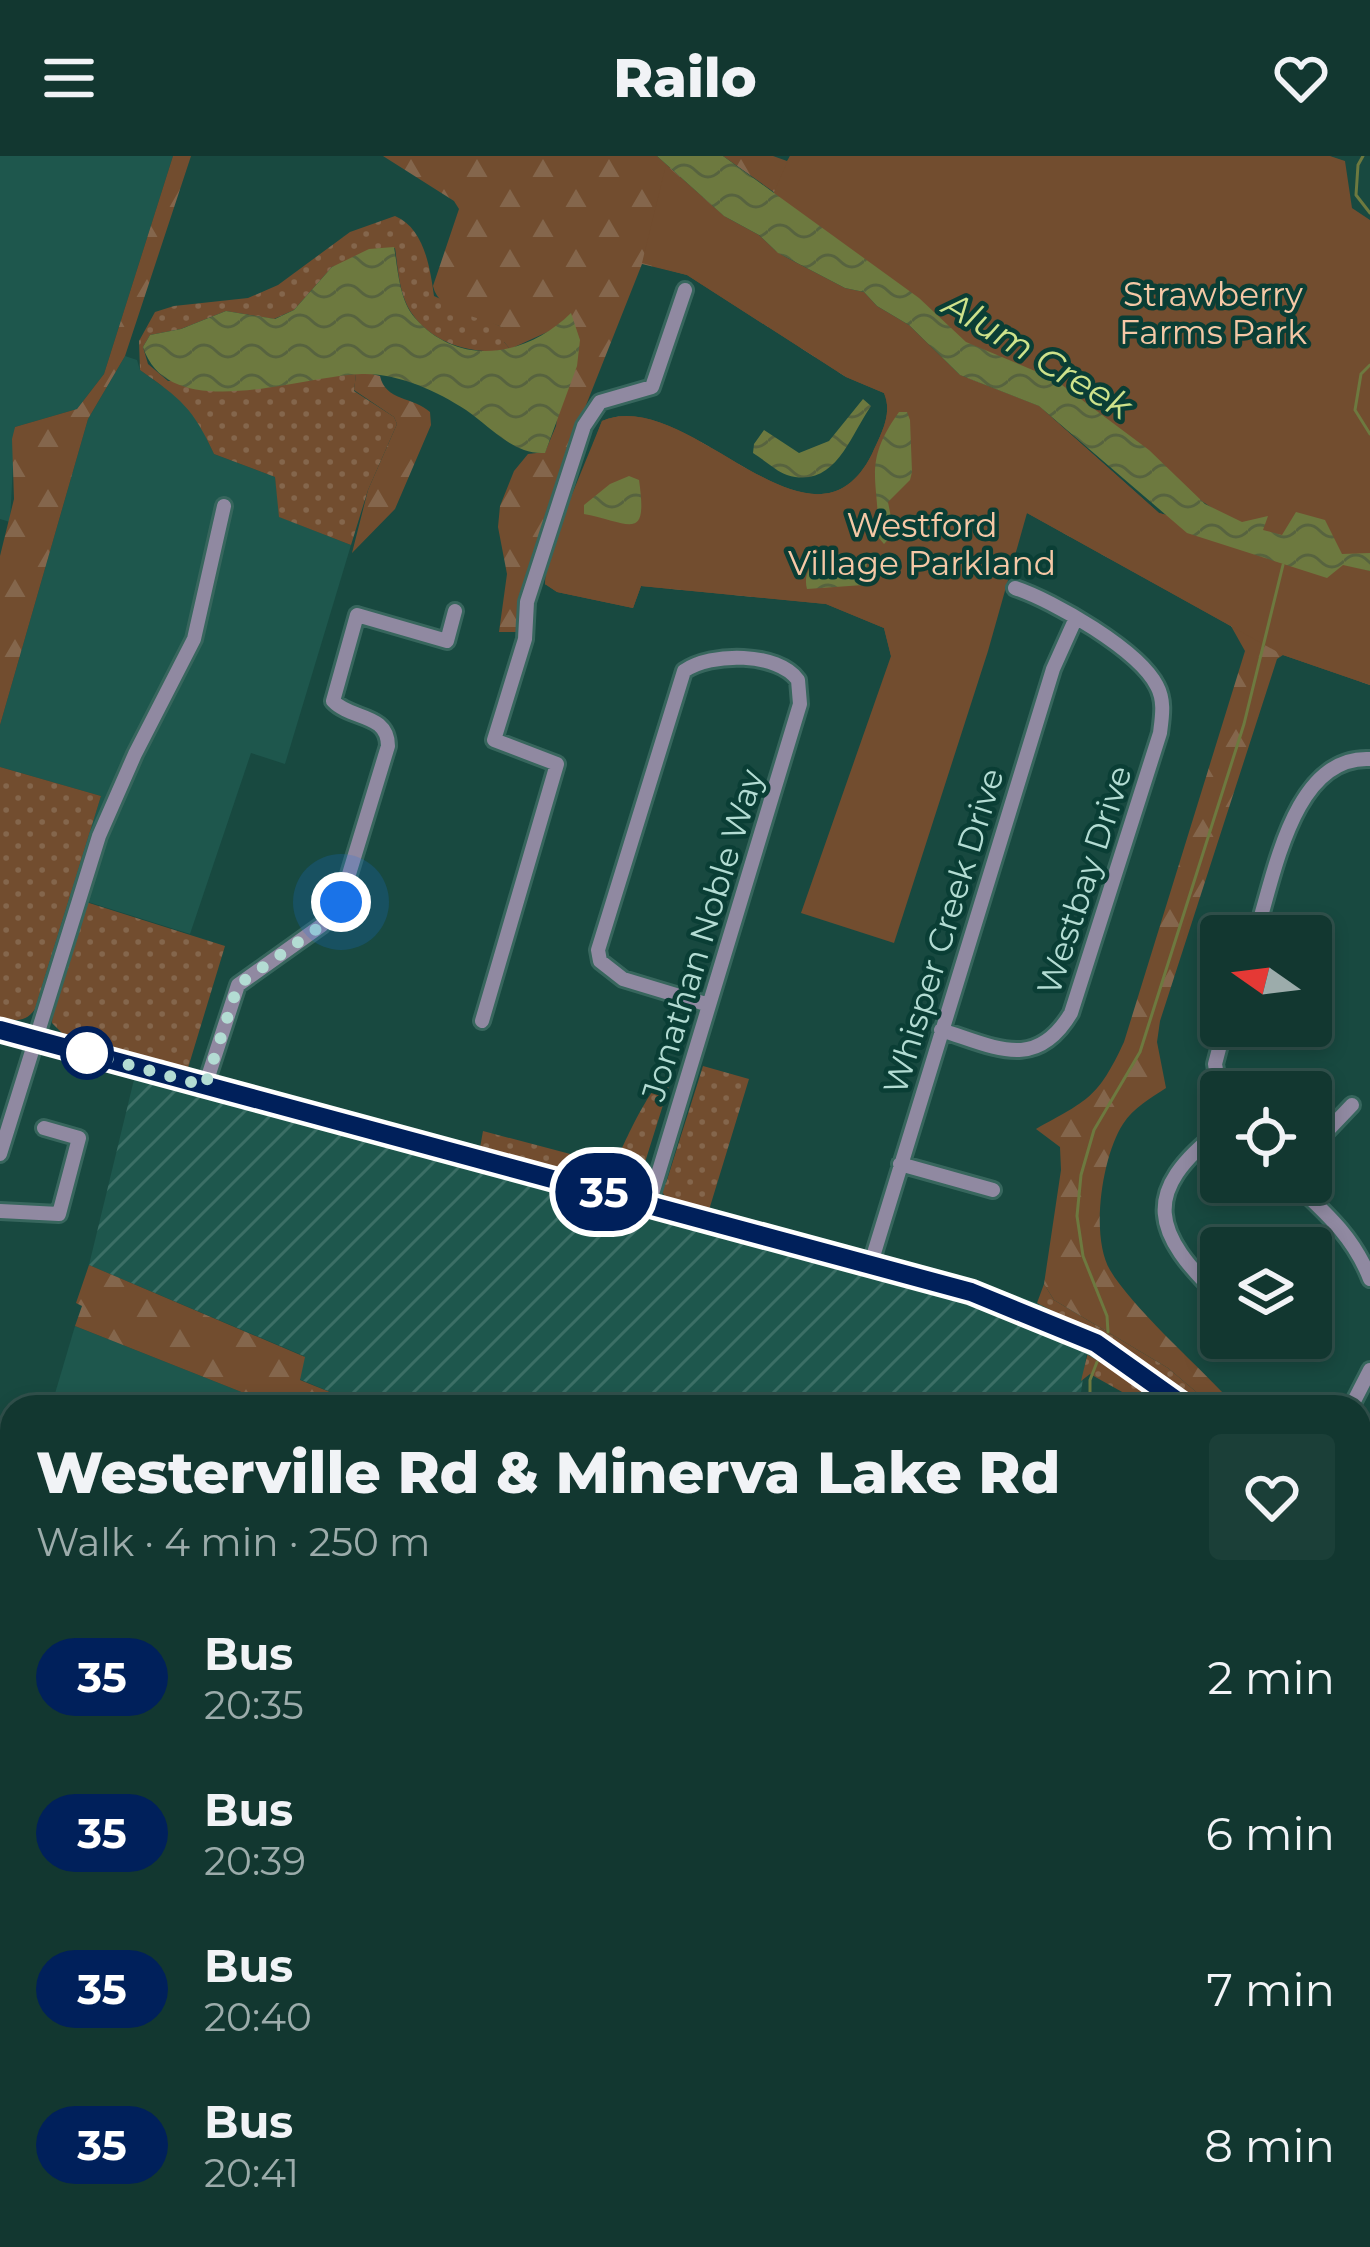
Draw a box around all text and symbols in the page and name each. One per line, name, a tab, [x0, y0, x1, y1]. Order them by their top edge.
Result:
icon: menu	[36, 45, 102, 111]
text: Railo	[613, 45, 757, 111]
icon: heart	[1268, 45, 1334, 111]
park label: Strawberry Farms Park	[1119, 274, 1307, 352]
water label: Alum Creek	[934, 281, 1142, 429]
park label: Westford Village Parkland	[788, 505, 1056, 583]
street label: Westbay Drive	[1028, 760, 1140, 1000]
street label: Whisper Creek Drive	[874, 763, 1012, 1099]
street label: Jonathan Noble Way	[632, 765, 771, 1106]
your location	[311, 872, 371, 932]
north arrow	[1200, 915, 1332, 1047]
map controls	[1200, 915, 1332, 1359]
unlabelled marker	[62, 1028, 112, 1078]
button: locate	[1200, 1071, 1332, 1203]
line badge: 35	[550, 1153, 658, 1231]
text: 35	[579, 1166, 629, 1218]
button: layers	[1200, 1227, 1332, 1359]
button: heart	[1209, 1434, 1335, 1560]
text: Westerville Rd & Minerva Lake Rd	[36, 1438, 1060, 1507]
text: Walk · 4 min · 250 m	[36, 1518, 430, 1566]
text: Bus	[204, 1626, 293, 1681]
text: 2 min	[1207, 1650, 1335, 1705]
text: 35	[77, 1651, 127, 1703]
text: 20:35	[204, 1681, 304, 1729]
text: Bus	[204, 1782, 293, 1837]
text: 6 min	[1206, 1806, 1335, 1861]
text: 35	[77, 1807, 127, 1859]
text: 20:39	[204, 1837, 306, 1885]
text: Bus	[204, 1938, 293, 1993]
text: 7 min	[1206, 1962, 1335, 2017]
text: 35	[77, 1963, 127, 2015]
text: 20:40	[204, 1993, 312, 2041]
text: Bus	[204, 2094, 293, 2149]
text: 8 min	[1204, 2118, 1335, 2173]
text: 35	[77, 2119, 127, 2171]
text: 20:41	[204, 2149, 299, 2197]

